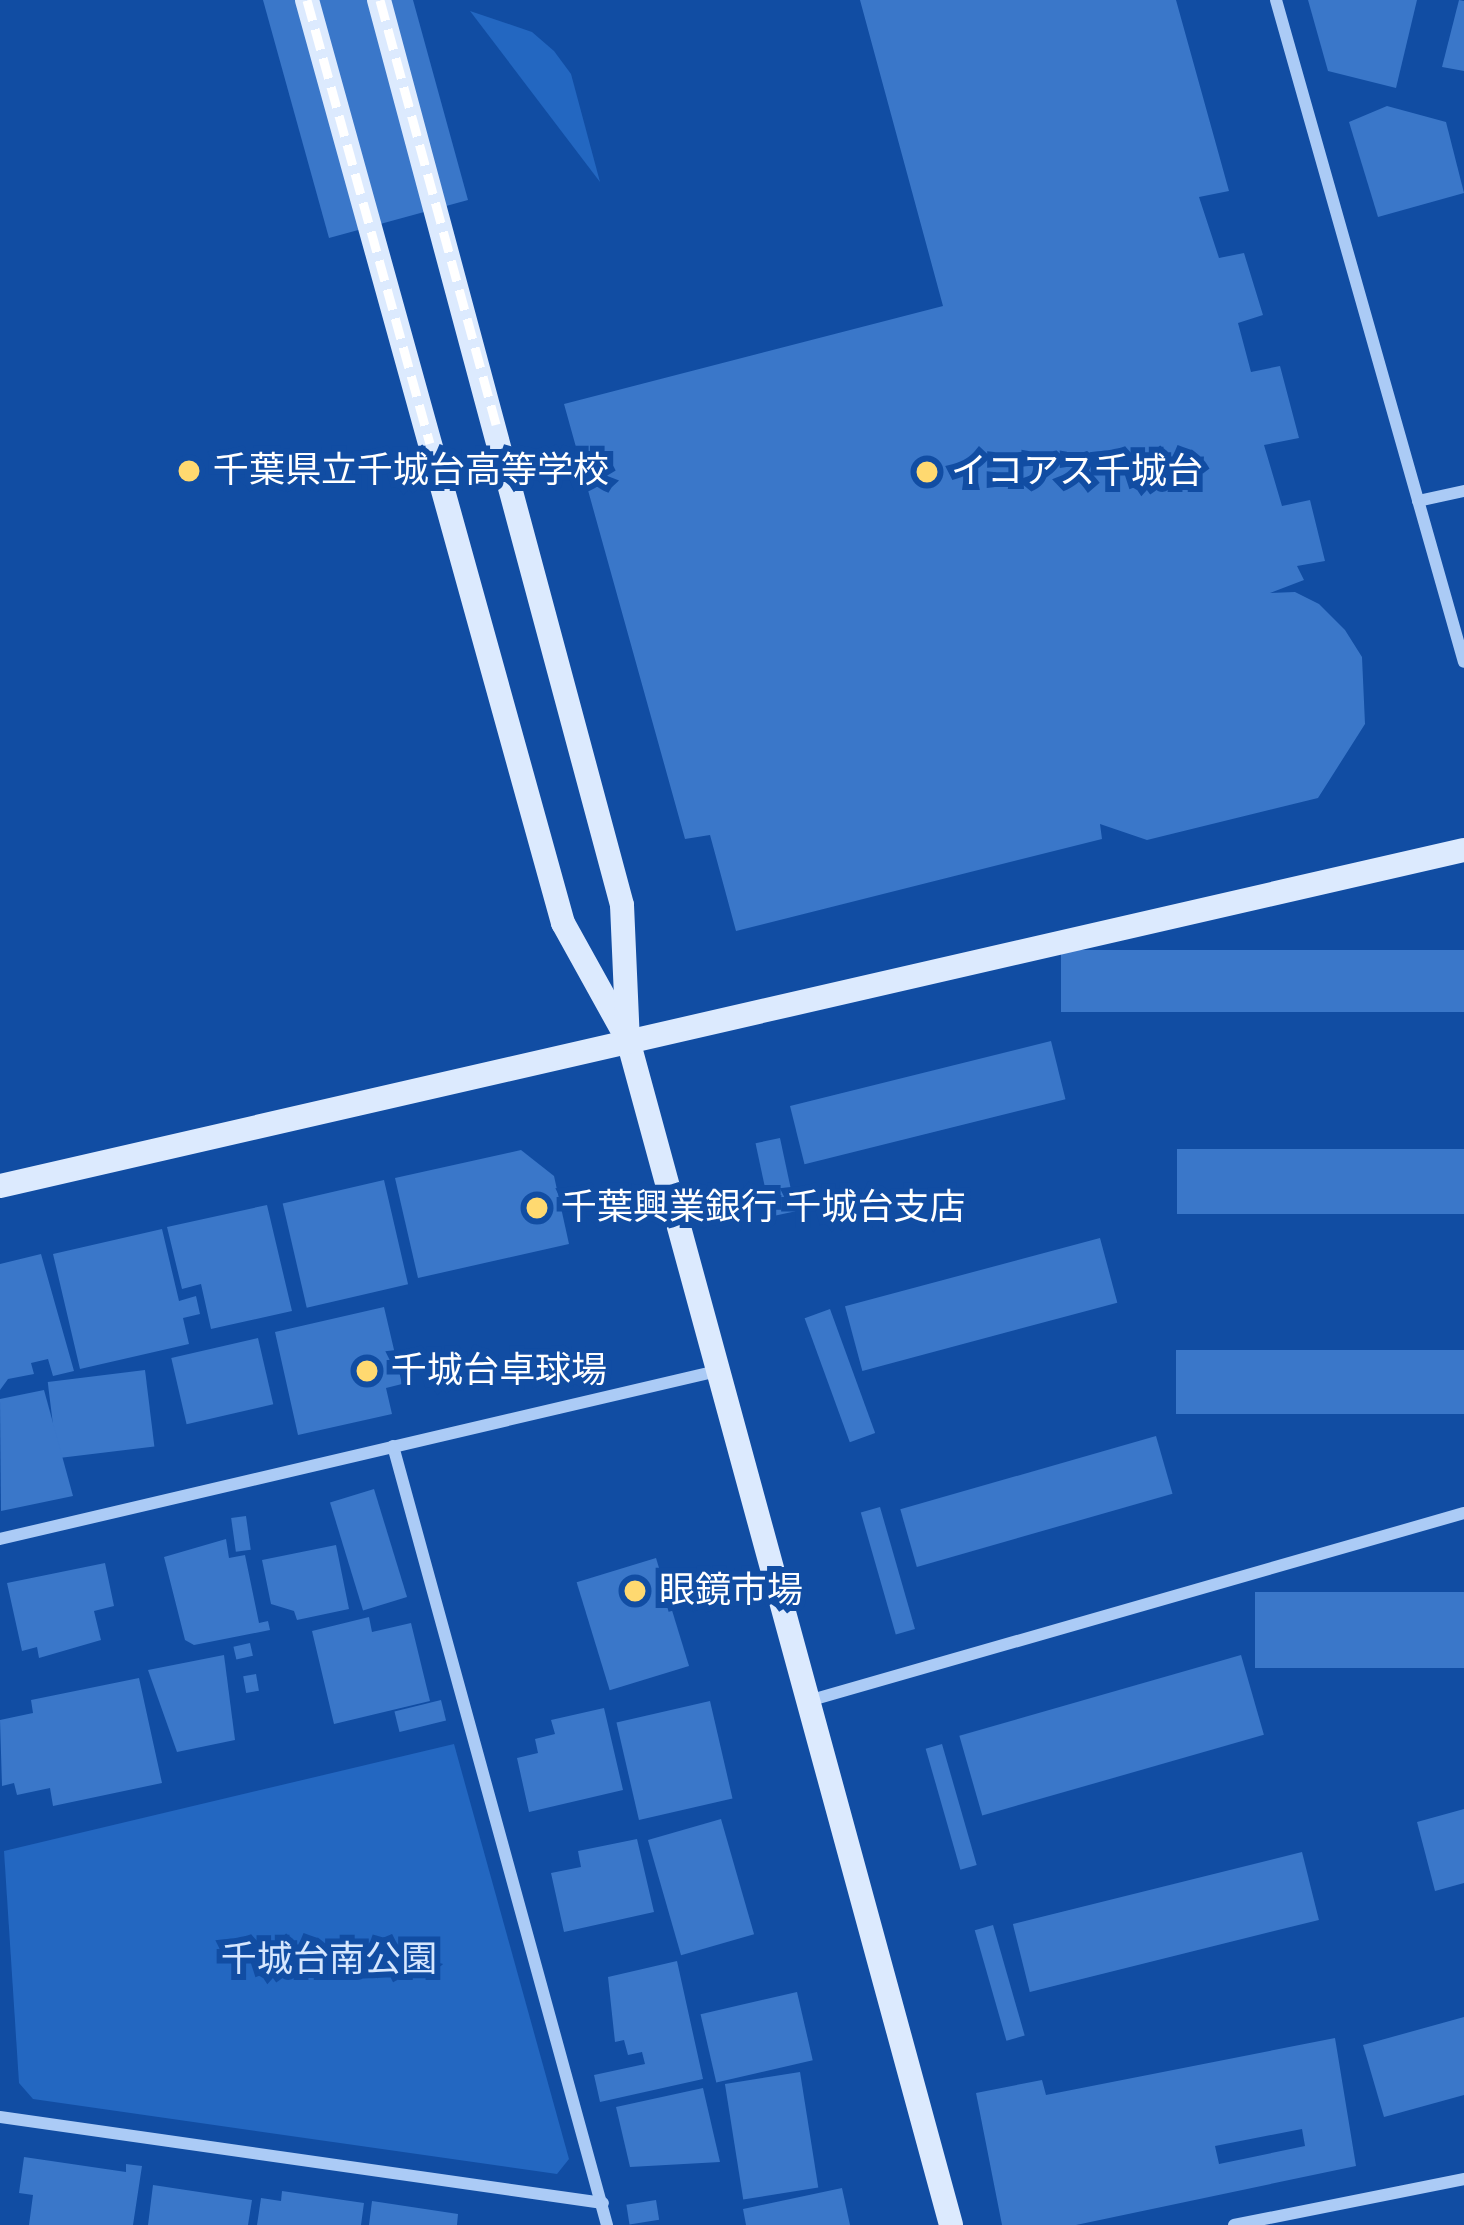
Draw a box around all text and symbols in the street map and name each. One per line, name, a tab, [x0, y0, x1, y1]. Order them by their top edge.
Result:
place label: 千葉県立千城台高等学校	[213, 449, 609, 493]
place label: イコアス千城台	[951, 450, 1203, 494]
marker: 千葉県立千城台高等学校	[176, 458, 202, 484]
marker: イコアス千城台	[914, 459, 940, 485]
place label: 千葉興業銀行 千城台支店	[561, 1186, 965, 1230]
marker: 千葉興業銀行 千城台支店	[524, 1195, 550, 1221]
place label: 千城台卓球場	[391, 1349, 607, 1393]
marker: 千城台卓球場	[354, 1358, 380, 1384]
place label: 眼鏡市場	[659, 1569, 803, 1613]
marker: 眼鏡市場	[622, 1578, 648, 1604]
park label: 千城台南公園	[221, 1938, 437, 1982]

